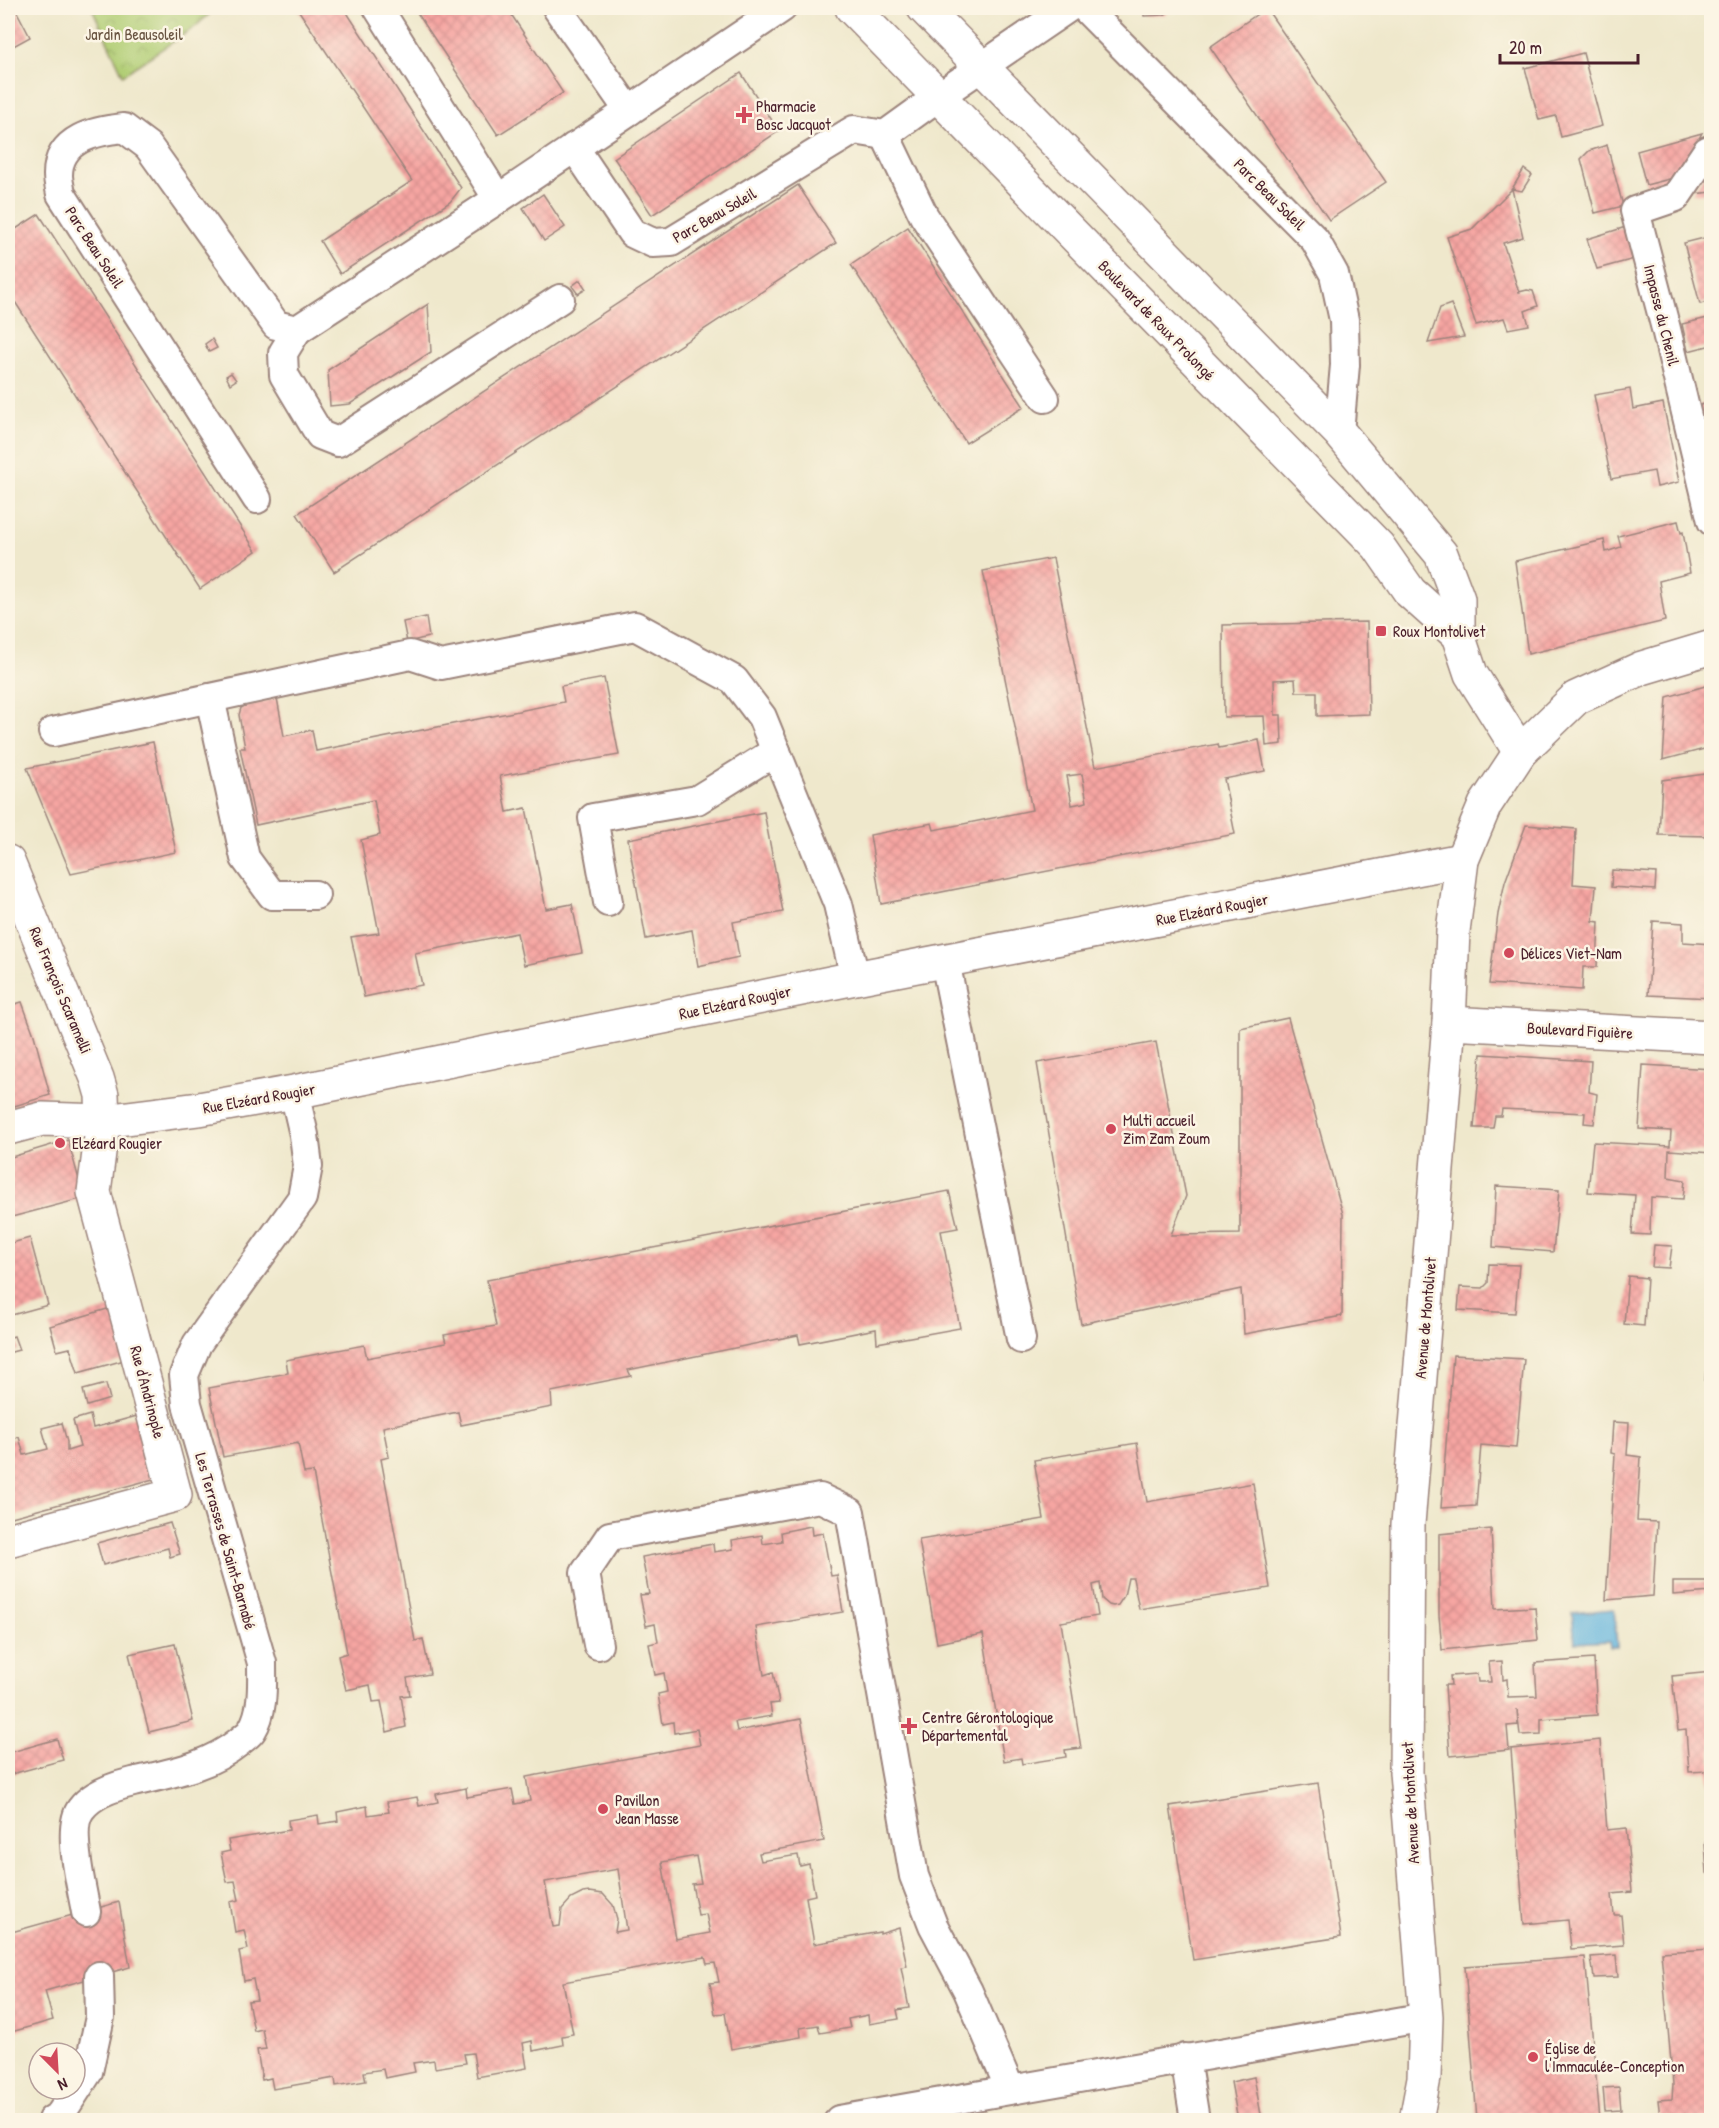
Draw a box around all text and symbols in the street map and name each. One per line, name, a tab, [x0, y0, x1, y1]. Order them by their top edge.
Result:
park label: Jardin Beausoleil	[85, 23, 183, 45]
scale bar	[1500, 27, 1638, 65]
text: 20 m	[1509, 35, 1542, 60]
place label: Pharmacie Bosc Jacquot	[756, 95, 831, 135]
marker: Pharmacie Bosc Jacquot	[737, 108, 751, 122]
street label: Parc Beau Soleil	[1229, 153, 1311, 235]
street label: Parc Beau Soleil	[668, 182, 760, 248]
street label: Parc Beau Soleil	[60, 202, 130, 293]
street label: Boulevard de Roux Prolongé	[1094, 255, 1221, 385]
street label: Impasse du Chenil	[1639, 262, 1685, 369]
place label: Roux Montolivet	[1393, 620, 1486, 642]
marker: Roux Montolivet	[1374, 624, 1388, 638]
street label: Rue Elzéard Rougier	[1154, 887, 1270, 931]
street label: Rue François Scaramelli	[24, 923, 98, 1057]
place label: Délices Viet-Nam	[1521, 942, 1622, 964]
marker: Délices Viet-Nam	[1502, 946, 1516, 960]
street label: Rue Elzéard Rougier	[677, 979, 793, 1025]
street label: Boulevard Figuière	[1527, 1016, 1634, 1044]
street label: Rue Elzéard Rougier	[201, 1077, 317, 1119]
place label: Multi accueil Zim Zam Zoum	[1123, 1109, 1210, 1149]
marker: Multi accueil Zim Zam Zoum	[1104, 1122, 1118, 1136]
place label: Elzéard Rougier	[72, 1132, 162, 1154]
marker: Elzéard Rougier	[53, 1136, 67, 1150]
street label: Avenue de Montolivet	[1409, 1256, 1441, 1380]
street label: Rue d'Andrinople	[125, 1343, 171, 1441]
street label: Les Terrasses de Saint-Barnabé	[190, 1450, 262, 1633]
place label: Centre Gérontologique Départemental	[922, 1706, 1054, 1746]
marker: Centre Gérontologique Départemental	[900, 1717, 918, 1735]
street label: Avenue de Montolivet	[1396, 1741, 1424, 1864]
place label: Pavillon Jean Masse	[615, 1789, 680, 1829]
marker: Pavillon Jean Masse	[596, 1802, 610, 1816]
place label: Église de l'Immaculée-Conception	[1545, 2037, 1684, 2077]
north arrow	[27, 2041, 87, 2101]
marker: Église de l'Immaculée-Conception	[1526, 2050, 1540, 2064]
text: N	[54, 2073, 71, 2097]

